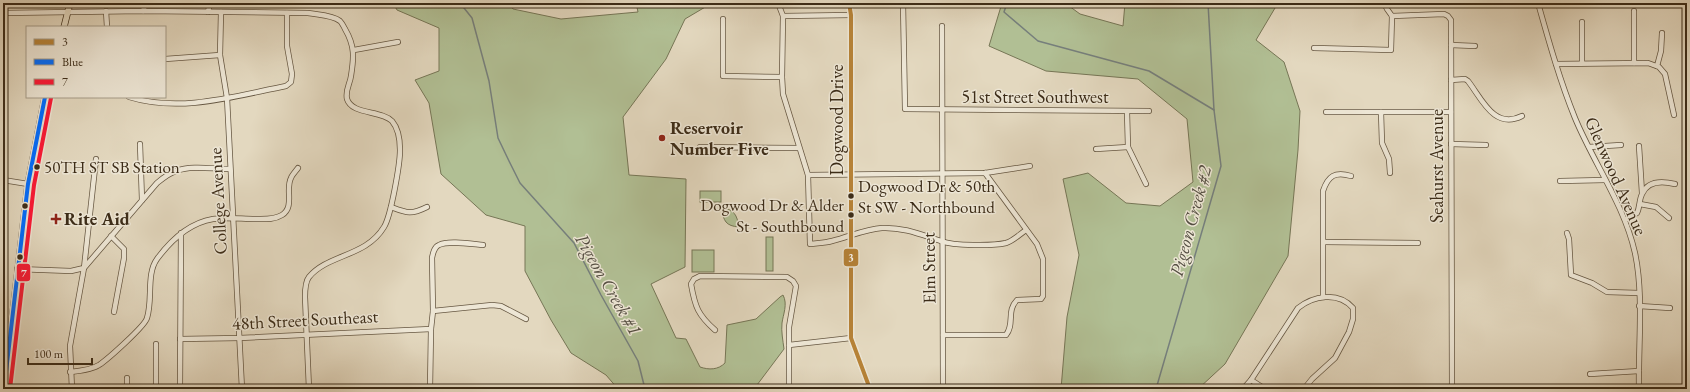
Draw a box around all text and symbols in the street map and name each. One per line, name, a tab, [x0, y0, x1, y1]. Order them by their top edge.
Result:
legend	[26, 26, 166, 98]
text: 3	[62, 34, 68, 50]
text: Blue	[62, 54, 83, 70]
street label: Dogwood Drive	[825, 64, 848, 176]
text: 7	[62, 74, 68, 90]
street label: 51st Street Southwest	[961, 85, 1109, 108]
street label: Seahurst Avenue	[1425, 109, 1448, 223]
street label: Glenwood Avenue	[1580, 113, 1653, 239]
place label: Reservoir Number Five	[670, 116, 769, 160]
marker: Reservoir Number Five	[657, 133, 667, 143]
street label: College Avenue	[203, 147, 232, 255]
place label: 50TH ST SB Station	[44, 156, 180, 178]
marker: 50TH ST SB Station	[32, 162, 42, 172]
water label: Pigeon Creek #2	[1164, 162, 1217, 279]
place label: Dogwood Dr & 50th St SW - Northbound	[858, 175, 995, 218]
marker: Dogwood Dr & 50th St SW - Northbound	[846, 191, 856, 201]
place label: Dogwood Dr & Alder St - Southbound	[700, 194, 844, 237]
unlabelled marker	[20, 201, 30, 211]
place label: Rite Aid	[64, 207, 130, 230]
marker: Dogwood Dr & Alder St - Southbound	[846, 210, 856, 220]
marker: Rite Aid	[51, 214, 61, 224]
water label: Pigeon Creek #1	[569, 229, 648, 340]
street label: Elm Street	[916, 232, 941, 304]
line badge: 3	[843, 248, 859, 267]
text: 3	[848, 250, 854, 264]
unlabelled marker	[15, 252, 25, 262]
line badge: 7	[16, 263, 31, 282]
text: 7	[21, 266, 27, 280]
street label: 48th Street Southeast	[231, 304, 379, 335]
scale bar	[28, 340, 92, 366]
text: 100 m	[34, 346, 64, 362]

